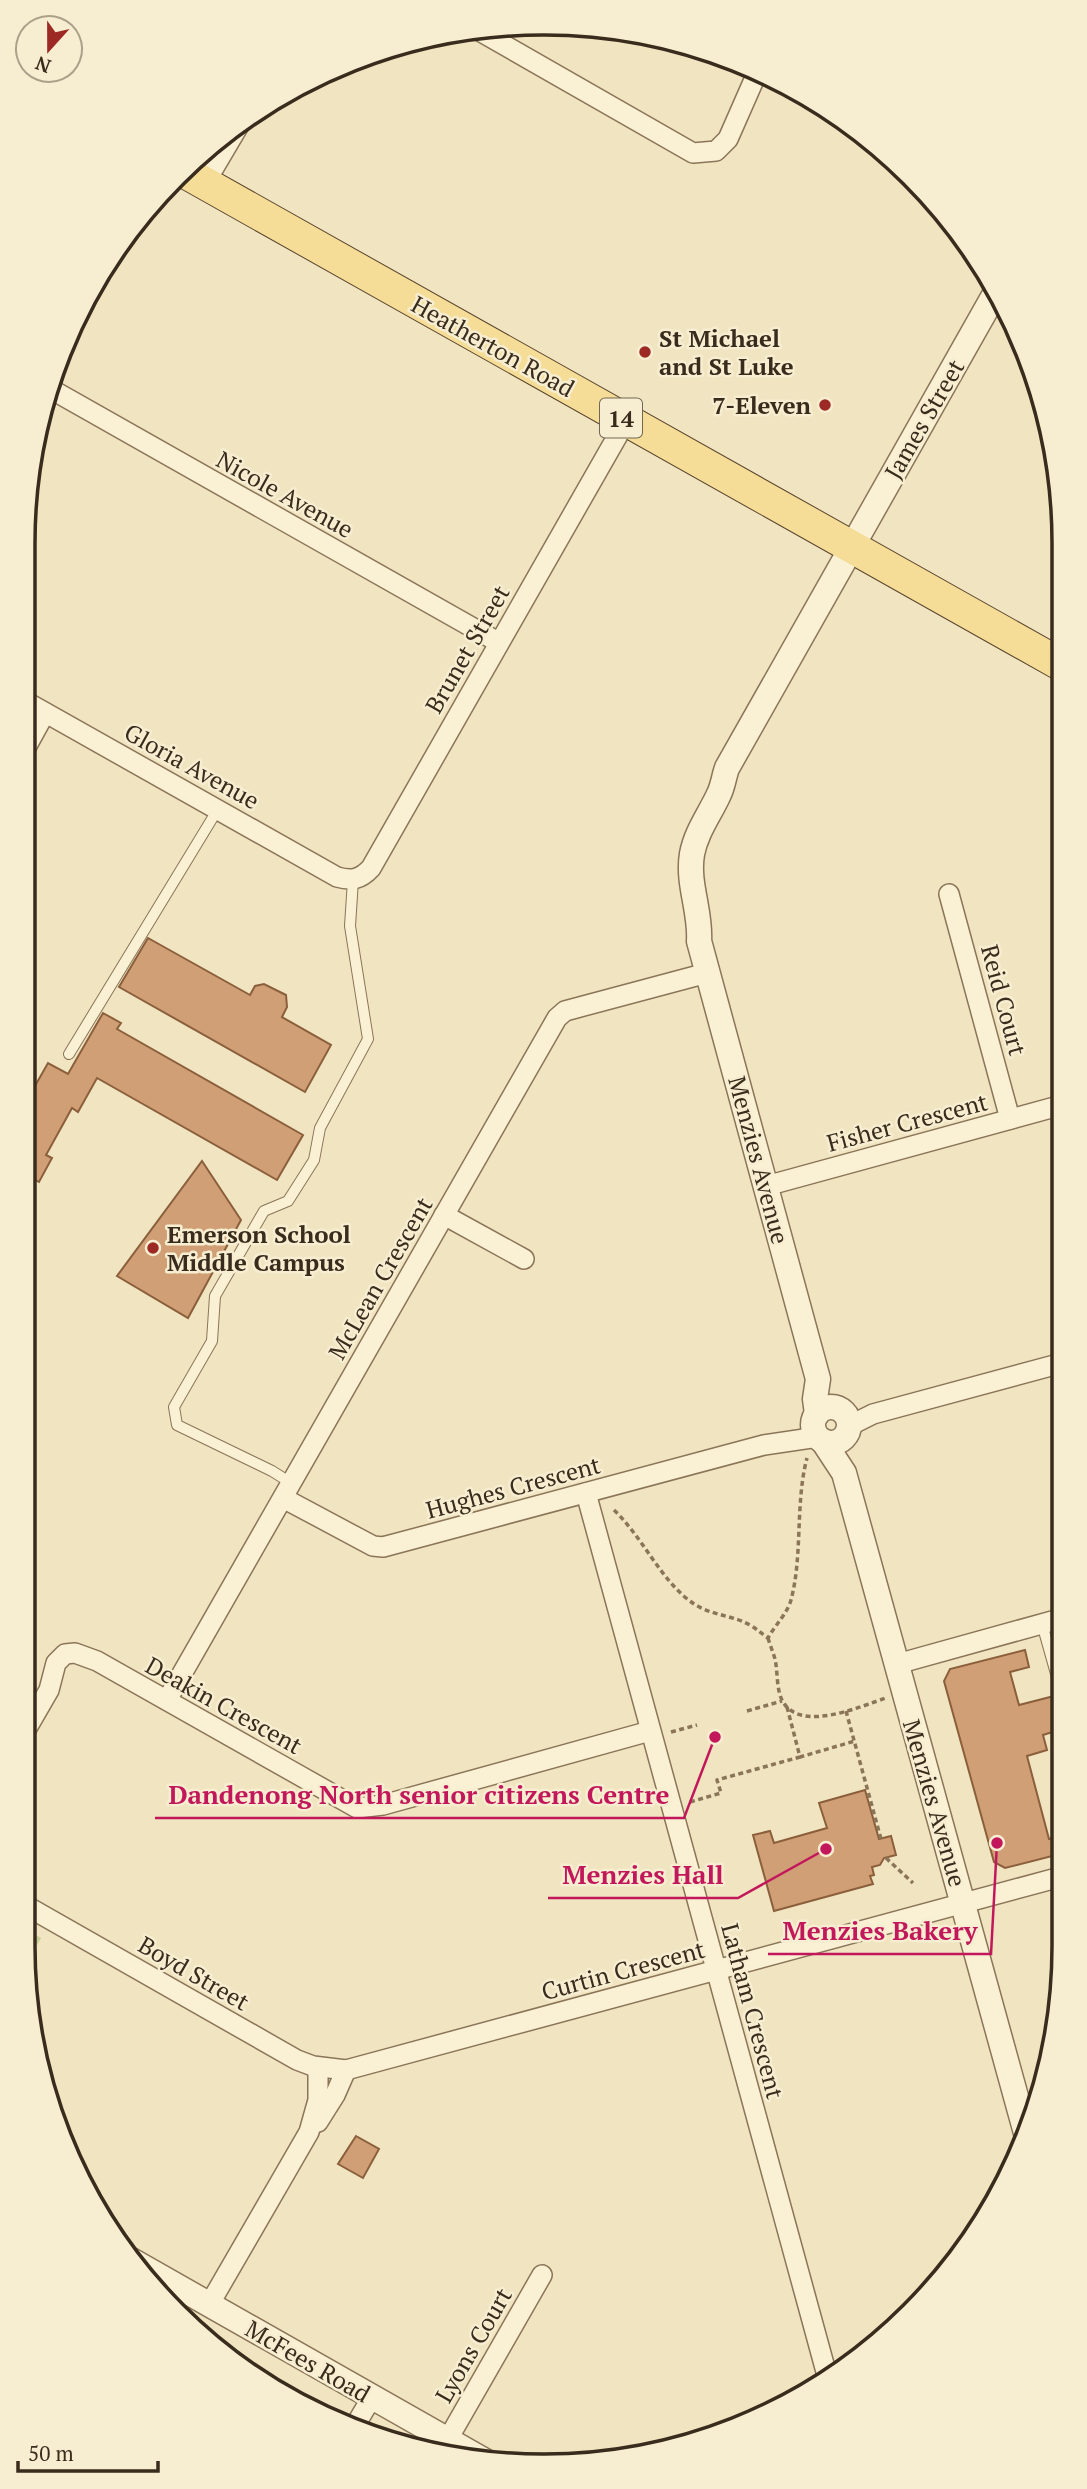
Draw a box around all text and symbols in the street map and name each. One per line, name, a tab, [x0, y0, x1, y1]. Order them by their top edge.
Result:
north arrow	[14, 14, 84, 84]
text: N	[31, 51, 54, 80]
street label: Heatherton Road	[406, 288, 580, 404]
place label: St Michael and St Luke	[659, 322, 794, 382]
marker: St Michael and St Luke	[637, 344, 653, 360]
street label: James Street	[877, 353, 971, 485]
place label: 7-Eleven	[712, 389, 812, 421]
marker: 7-Eleven	[817, 397, 833, 413]
road number: 14	[600, 398, 642, 438]
street label: Nicole Avenue	[211, 443, 359, 545]
street label: Brunet Street	[417, 579, 517, 719]
street label: Gloria Avenue	[119, 716, 265, 816]
street label: Reid Court	[974, 941, 1034, 1059]
street label: Menzies Avenue	[721, 1073, 797, 1247]
street label: Fisher Crescent	[823, 1085, 991, 1159]
street label: McLean Crescent	[320, 1191, 440, 1365]
place label: Emerson School Middle Campus	[167, 1218, 351, 1278]
marker: Emerson School Middle Campus	[145, 1240, 161, 1256]
street label: Hughes Crescent	[422, 1448, 604, 1526]
street label: Deakin Crescent	[140, 1649, 308, 1761]
street label: Menzies Avenue	[896, 1716, 974, 1890]
callout: Dandenong North senior citizens Centre	[155, 1771, 684, 1818]
text: Dandenong North senior citizens Centre	[168, 1777, 670, 1811]
callout: Menzies Hall	[548, 1851, 738, 1898]
text: Menzies Hall	[562, 1857, 724, 1891]
callout: Menzies Bakery	[768, 1907, 991, 1954]
text: Menzies Bakery	[783, 1913, 979, 1947]
street label: Latham Crescent	[714, 1920, 792, 2102]
street label: Boyd Street	[133, 1928, 255, 2018]
street label: Curtin Crescent	[538, 1933, 708, 2007]
street label: Lyons Court	[427, 2282, 519, 2408]
street label: McFees Road	[240, 2312, 376, 2410]
scale bar	[18, 2430, 158, 2474]
text: 50 m	[28, 2439, 74, 2467]

